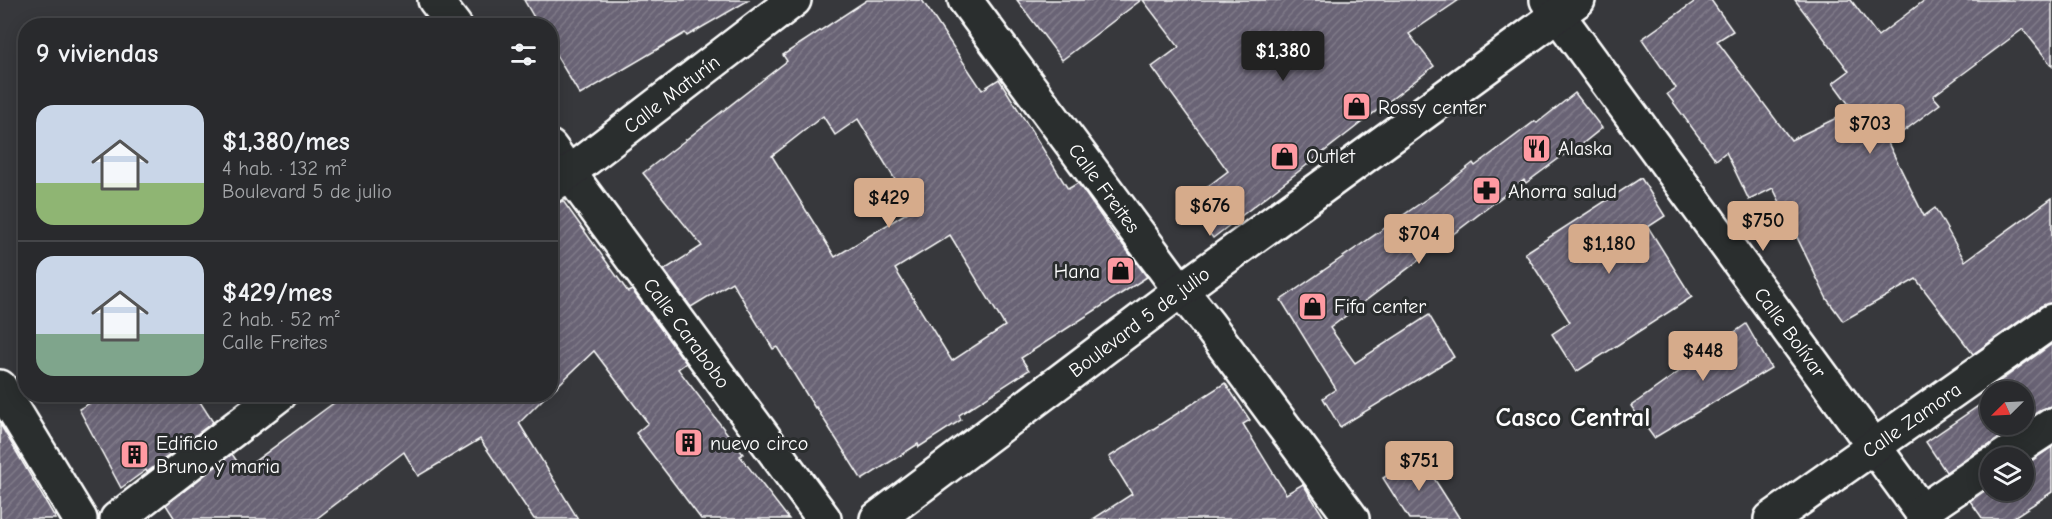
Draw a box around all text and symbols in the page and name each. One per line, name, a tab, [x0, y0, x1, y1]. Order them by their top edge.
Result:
pin: $1,380	[1234, 31, 1332, 82]
icon: filters	[507, 38, 540, 71]
text: 9 viviendas	[36, 39, 158, 69]
text: $1,380	[1255, 39, 1311, 62]
street label: Calle Maturín	[619, 50, 724, 138]
shop icon: Rossy center	[1341, 91, 1373, 123]
place label: Rossy center	[1378, 96, 1486, 119]
pin: $703	[1834, 104, 1906, 155]
text: $703	[1849, 112, 1891, 135]
text: $1,380/mes	[222, 127, 350, 157]
icon: home	[84, 129, 156, 201]
restaurant icon: Alaska	[1521, 132, 1553, 164]
place label: Alaska	[1558, 137, 1612, 160]
street label: Calle Freites	[1063, 139, 1145, 237]
shop icon: Outlet	[1269, 140, 1301, 172]
place label: Outlet	[1306, 145, 1356, 168]
text: 4 hab. · 132 m²	[222, 157, 346, 180]
pharmacy icon: Ahorra salud	[1471, 175, 1503, 207]
pin: $429	[853, 178, 925, 229]
text: Boulevard 5 de julio	[222, 180, 392, 203]
place label: Ahorra salud	[1508, 180, 1617, 203]
text: $429	[868, 186, 910, 209]
pin: $676	[1174, 186, 1246, 237]
text: $676	[1189, 194, 1231, 217]
pin: $750	[1727, 201, 1799, 252]
text: $750	[1741, 209, 1785, 232]
pin: $704	[1383, 214, 1455, 265]
text: $704	[1398, 222, 1440, 245]
pin: $1,180	[1560, 224, 1658, 275]
text: $1,180	[1582, 232, 1636, 255]
shop icon: Hana	[1105, 255, 1137, 287]
place label: Hana	[1054, 260, 1100, 283]
street label: Boulevard 5 de julio	[1064, 262, 1214, 382]
street label: Calle Carabobo	[638, 274, 735, 393]
text: $429/mes	[222, 278, 332, 308]
icon: home	[84, 280, 156, 352]
street label: Calle Bolívar	[1749, 283, 1831, 382]
shop icon: Fifa center	[1297, 290, 1329, 322]
place label: Fifa center	[1334, 295, 1426, 318]
text: 2 hab. · 52 m²	[222, 308, 340, 331]
text: Calle Freites	[222, 331, 327, 354]
pin: $448	[1667, 331, 1739, 382]
text: $448	[1682, 339, 1724, 362]
street label: Calle Zamora	[1858, 378, 1966, 463]
north arrow	[1980, 381, 2034, 435]
map controls	[1980, 381, 2034, 501]
district label: Casco Central	[1496, 403, 1650, 433]
building icon: nuevo circo	[673, 427, 705, 459]
place label: Edificio Bruno y maria	[156, 432, 280, 478]
place label: nuevo circo	[710, 432, 808, 455]
building icon: Edificio Bruno y maria	[119, 439, 151, 471]
pin: $751	[1383, 441, 1455, 492]
button: layers	[1980, 447, 2034, 501]
text: $751	[1399, 449, 1439, 472]

